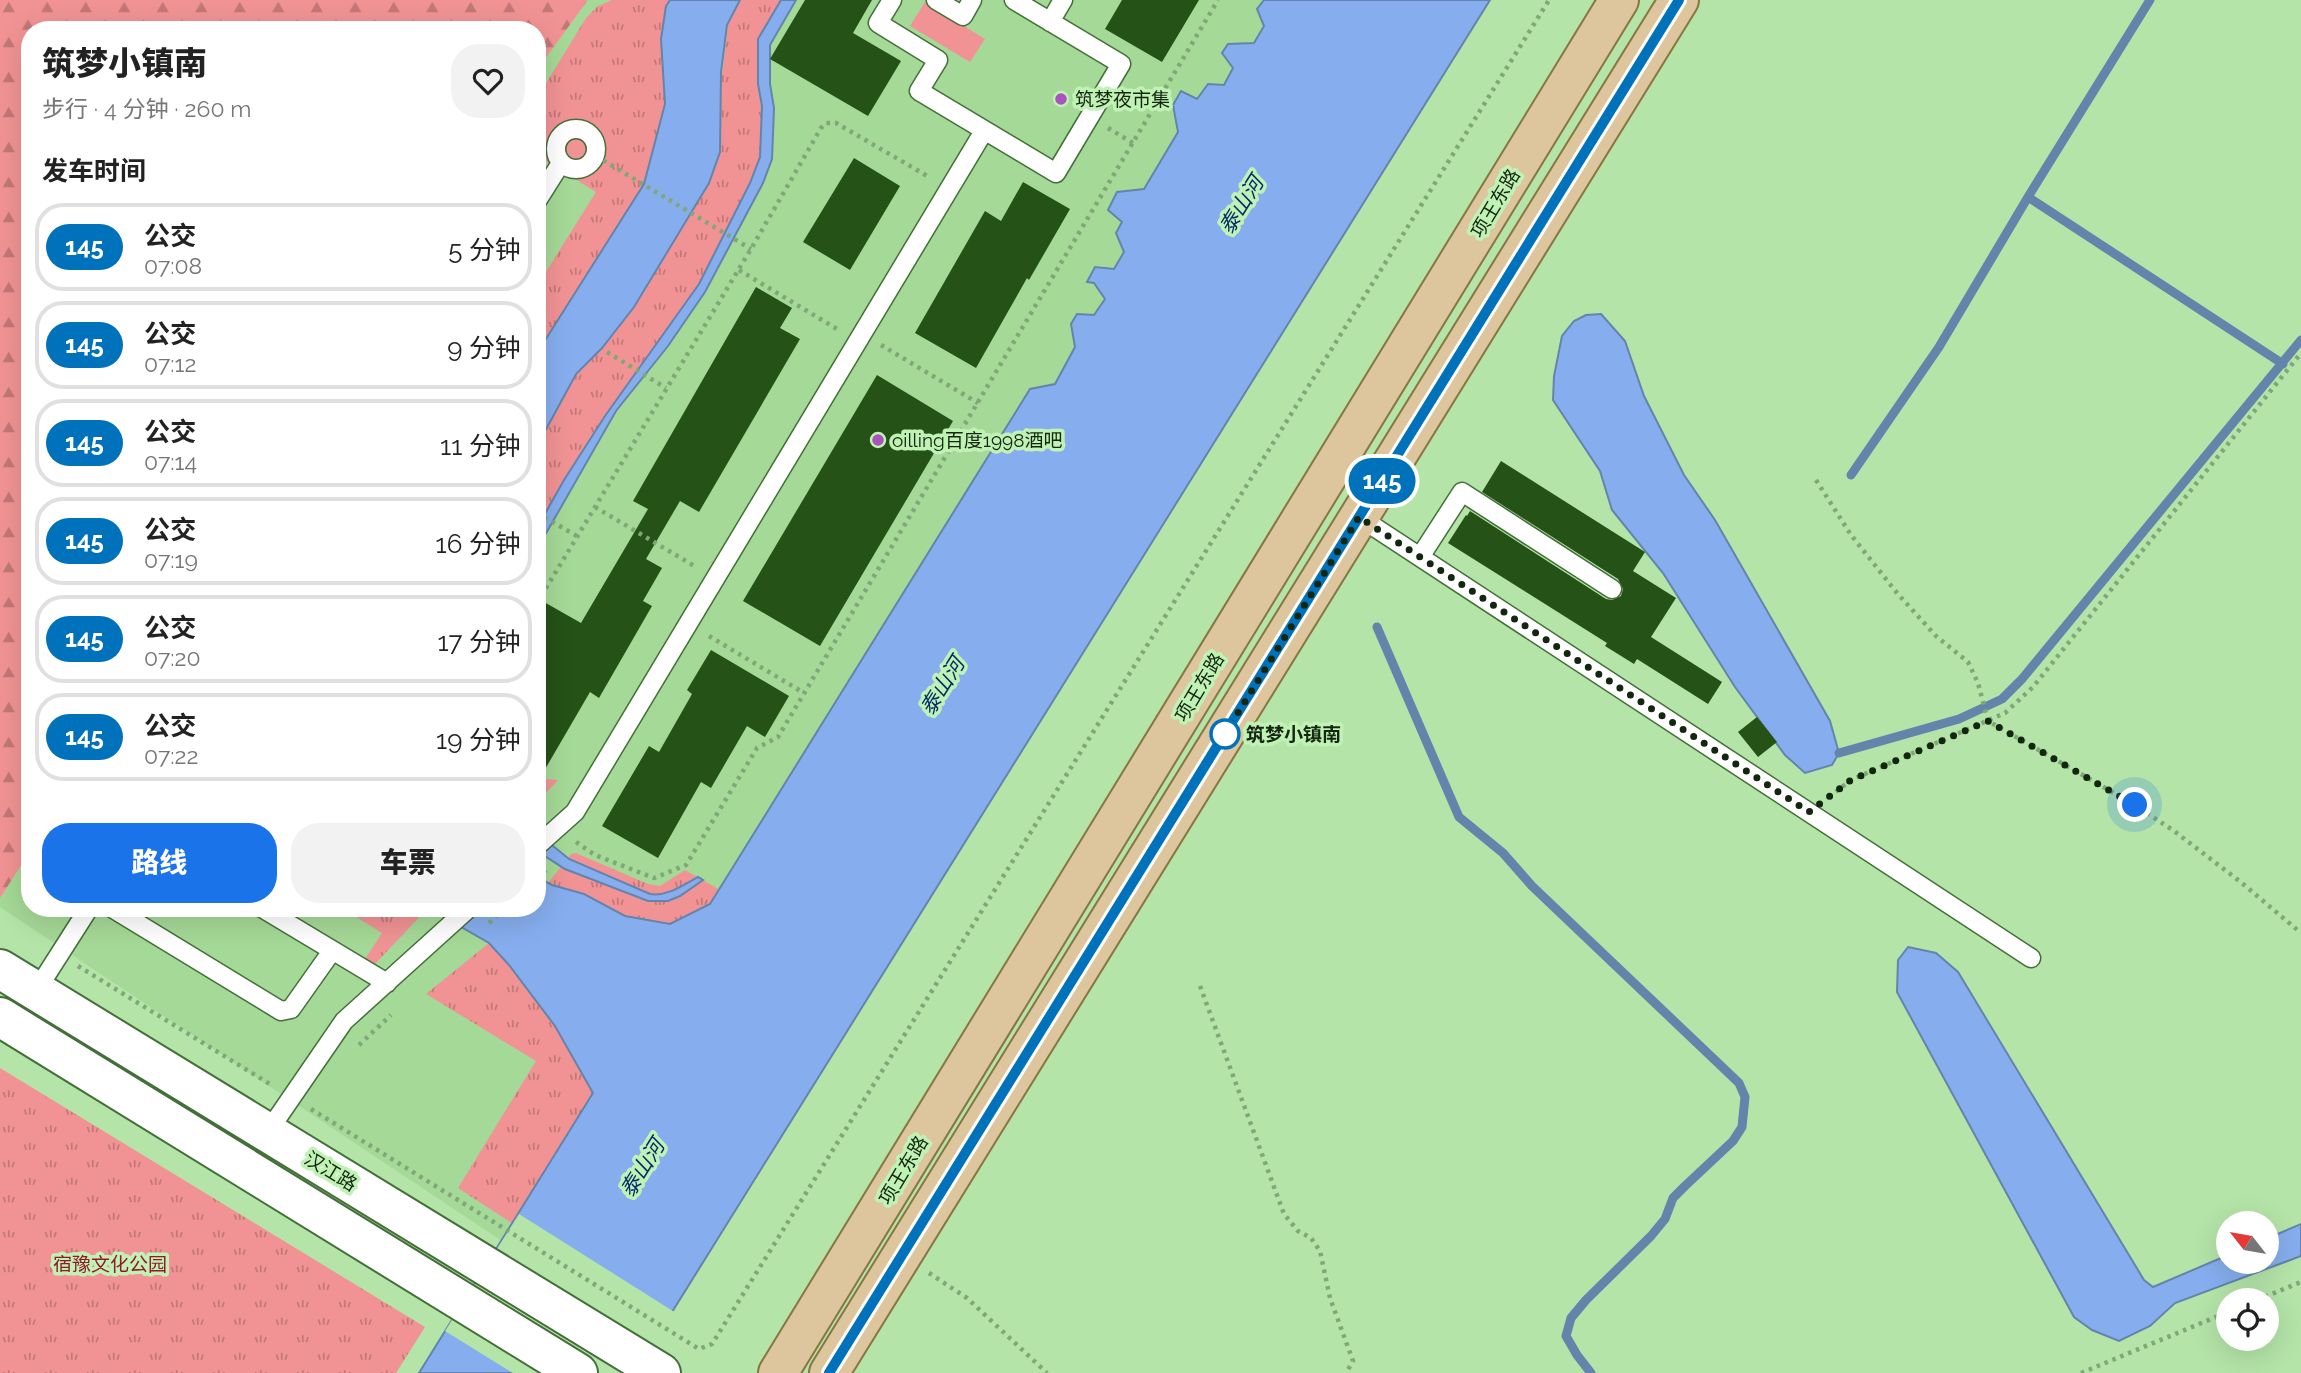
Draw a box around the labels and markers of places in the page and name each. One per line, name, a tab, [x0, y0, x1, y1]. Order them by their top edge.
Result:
place label: 筑梦夜市集	[1075, 88, 1170, 110]
marker: 筑梦夜市集	[1053, 91, 1069, 107]
place label: oilling百度1998酒吧	[892, 429, 1062, 451]
marker: oilling百度1998酒吧	[870, 432, 886, 448]
marker: 筑梦小镇南	[1210, 719, 1240, 749]
place label: 筑梦小镇南	[1246, 723, 1341, 745]

